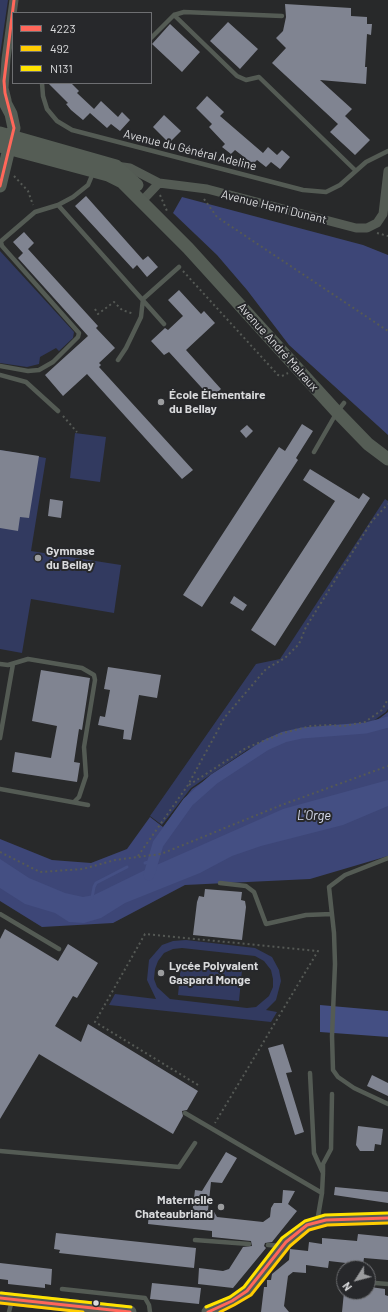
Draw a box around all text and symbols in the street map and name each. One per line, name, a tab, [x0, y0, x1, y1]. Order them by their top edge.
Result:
legend	[12, 12, 152, 84]
text: 4223	[50, 21, 76, 35]
text: 492	[50, 41, 69, 55]
text: N131	[50, 61, 73, 75]
street label: Avenue du Général Adeline	[122, 126, 258, 174]
street label: Avenue Henri Dunant	[220, 187, 328, 227]
street label: Avenue André Malraux	[235, 300, 321, 394]
place label: École Élementaire du Bellay	[169, 388, 265, 416]
marker: École Élementaire du Bellay	[156, 397, 166, 407]
place label: Gymnase du Bellay	[46, 544, 95, 572]
marker: Gymnase du Bellay	[33, 553, 43, 563]
water label: L'Orge	[297, 808, 331, 824]
place label: Lycée Polyvalent Gaspard Monge	[169, 959, 258, 987]
marker: Lycée Polyvalent Gaspard Monge	[156, 968, 166, 978]
place label: Maternelle Chateaubriand	[135, 1193, 213, 1221]
marker: Maternelle Chateaubriand	[216, 1202, 226, 1212]
north arrow	[336, 1260, 376, 1300]
text: N	[339, 1280, 354, 1294]
unlabelled marker	[91, 1298, 101, 1308]

